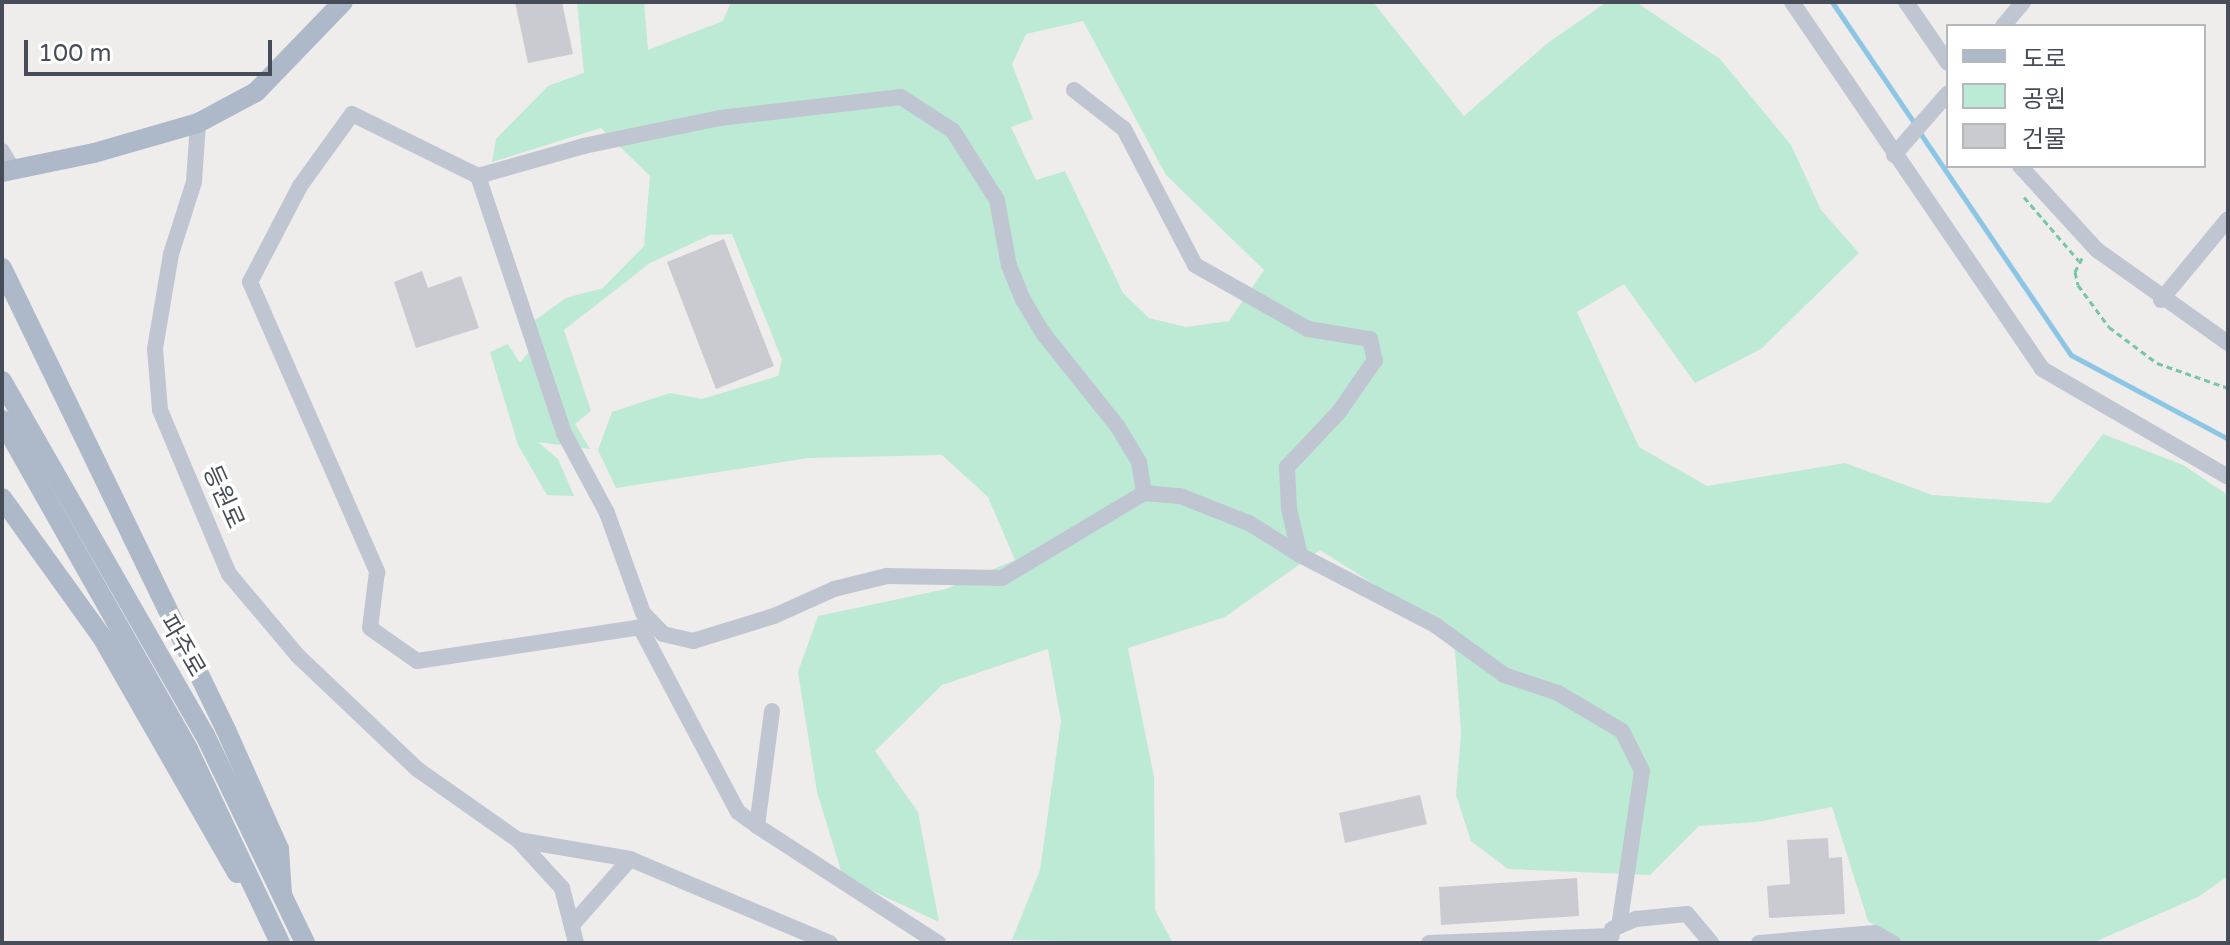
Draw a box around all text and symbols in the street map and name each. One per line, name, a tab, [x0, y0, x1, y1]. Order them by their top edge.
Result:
scale bar	[28, 24, 276, 74]
legend	[1946, 24, 2206, 168]
text: 100 m	[38, 39, 112, 68]
text: 도로	[2022, 45, 2066, 74]
text: 공원	[2022, 85, 2066, 114]
text: 건물	[2022, 125, 2066, 154]
street label: 등원로	[196, 461, 250, 533]
street label: 파주로	[153, 610, 211, 682]

